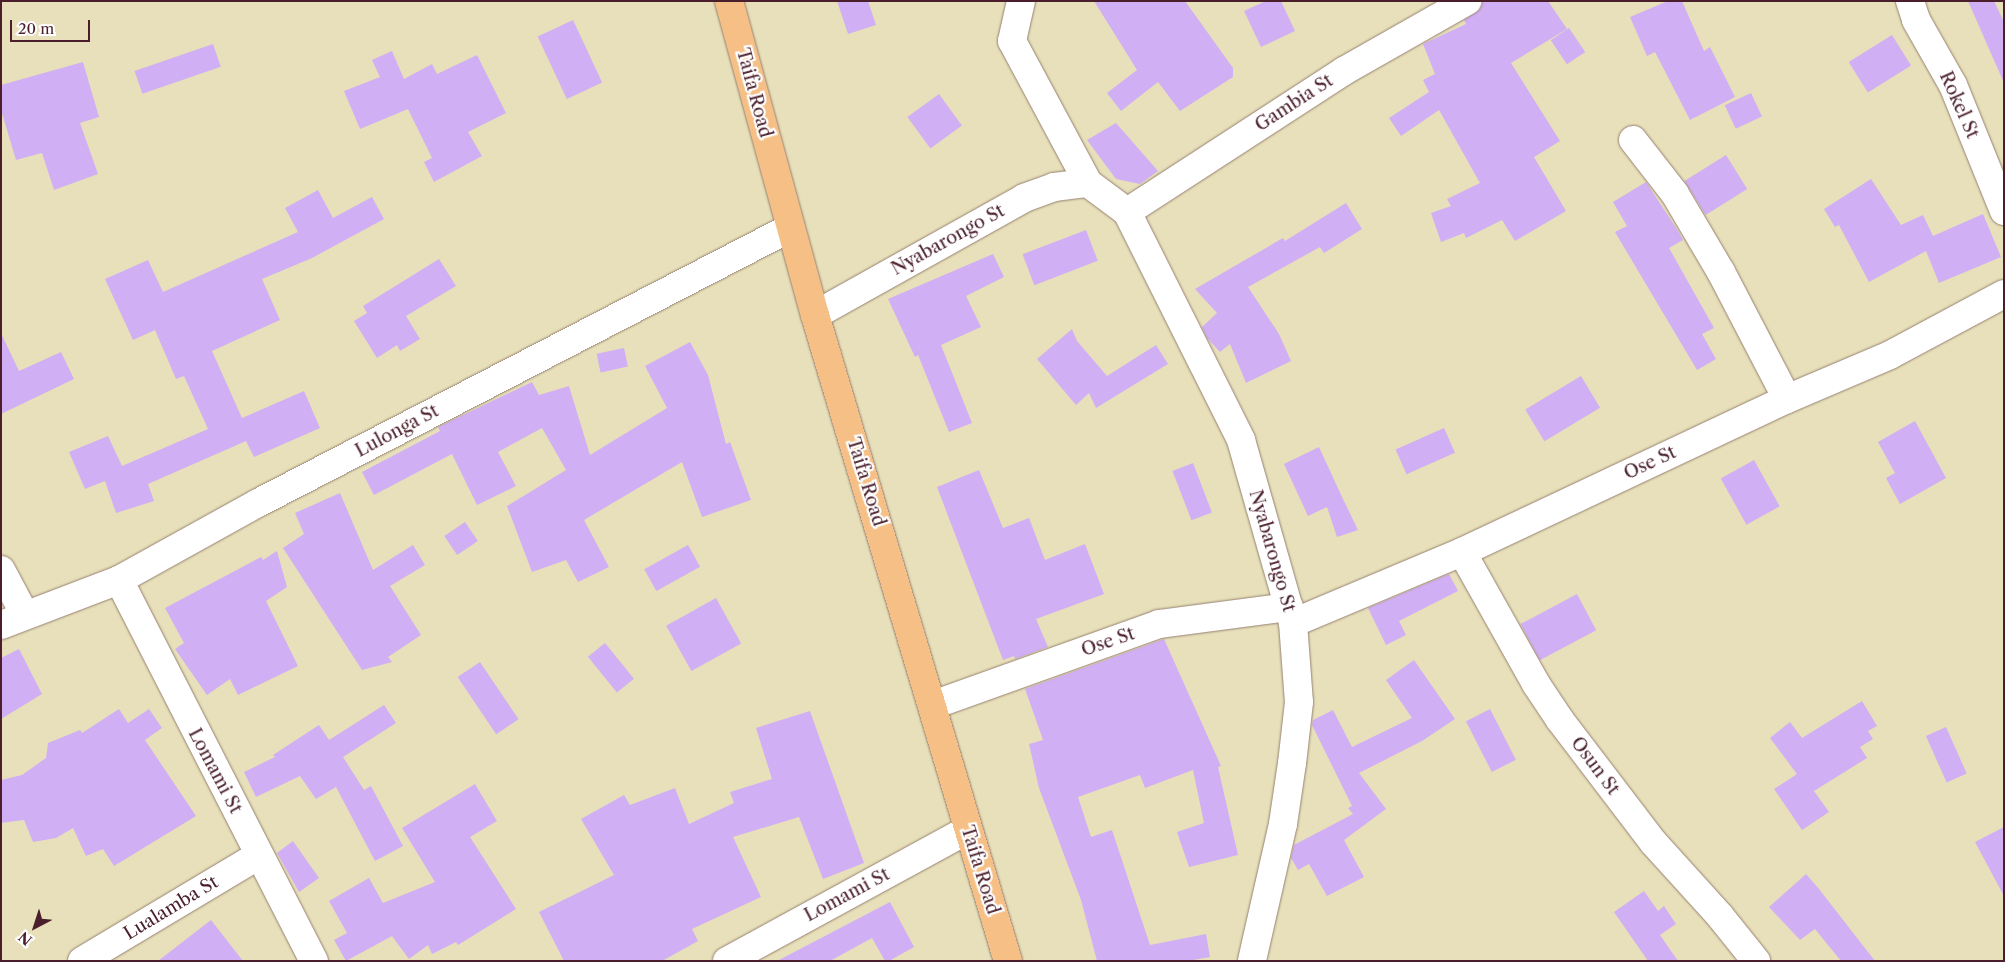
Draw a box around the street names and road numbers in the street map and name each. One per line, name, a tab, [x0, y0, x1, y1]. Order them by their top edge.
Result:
street label: Taifa Road	[732, 46, 776, 140]
street label: Rokel St	[1935, 68, 1983, 142]
street label: Gambia St	[1251, 70, 1337, 136]
street label: Nyabarongo St	[888, 200, 1008, 280]
street label: Lulonga St	[352, 400, 442, 462]
street label: Taifa Road	[842, 435, 890, 529]
street label: Ose St	[1621, 442, 1679, 484]
street label: Nyabarongo St	[1244, 488, 1300, 614]
street label: Ose St	[1079, 623, 1137, 661]
street label: Lomami St	[184, 725, 246, 817]
street label: Osun St	[1566, 733, 1624, 799]
street label: Taifa Road	[956, 823, 1004, 917]
street label: Lomami St	[801, 864, 893, 926]
street label: Lualamba St	[120, 871, 222, 945]

